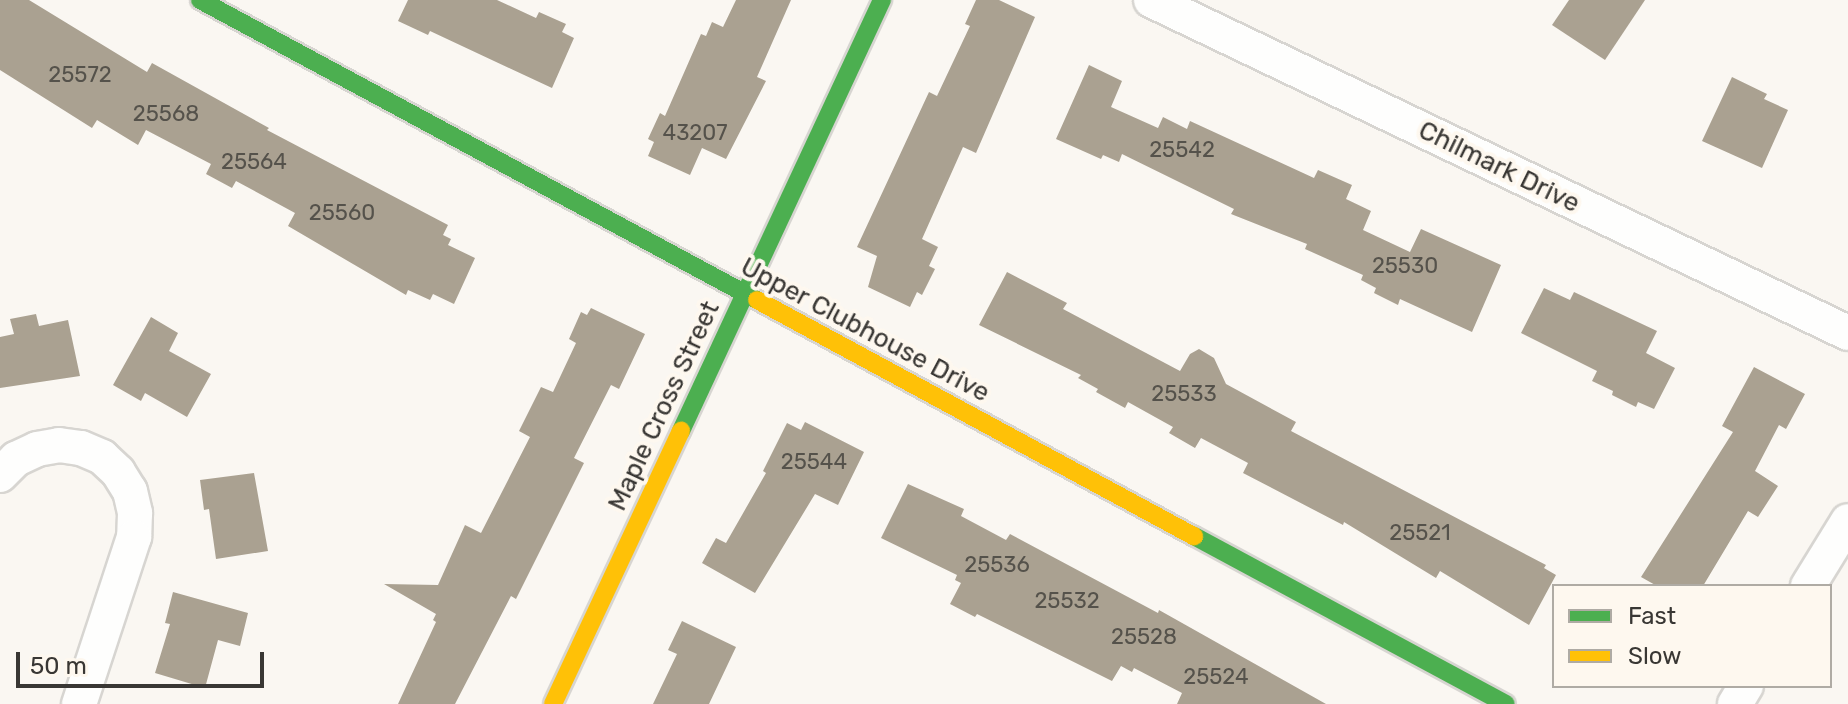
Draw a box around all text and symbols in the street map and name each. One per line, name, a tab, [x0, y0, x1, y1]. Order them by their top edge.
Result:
house number: 25572	[48, 62, 112, 88]
house number: 25568	[133, 101, 199, 127]
street label: Chilmark Drive	[1413, 115, 1585, 219]
house number: 43207	[662, 120, 728, 146]
house number: 25542	[1149, 137, 1215, 163]
house number: 25564	[221, 149, 287, 175]
house number: 25560	[309, 200, 375, 226]
street label: Upper Clubhouse Drive	[735, 251, 995, 409]
house number: 25530	[1372, 253, 1438, 279]
street label: Maple Cross Street	[602, 296, 726, 516]
house number: 25533	[1151, 381, 1217, 407]
house number: 25544	[781, 449, 847, 475]
house number: 25521	[1389, 520, 1451, 546]
house number: 25536	[964, 552, 1030, 578]
legend	[1552, 584, 1832, 688]
house number: 25532	[1034, 588, 1100, 614]
text: Fast	[1628, 602, 1676, 630]
house number: 25528	[1111, 624, 1177, 650]
scale bar	[20, 636, 268, 686]
text: Slow	[1628, 642, 1681, 670]
text: 50 m	[30, 652, 87, 680]
house number: 25524	[1183, 664, 1249, 690]

